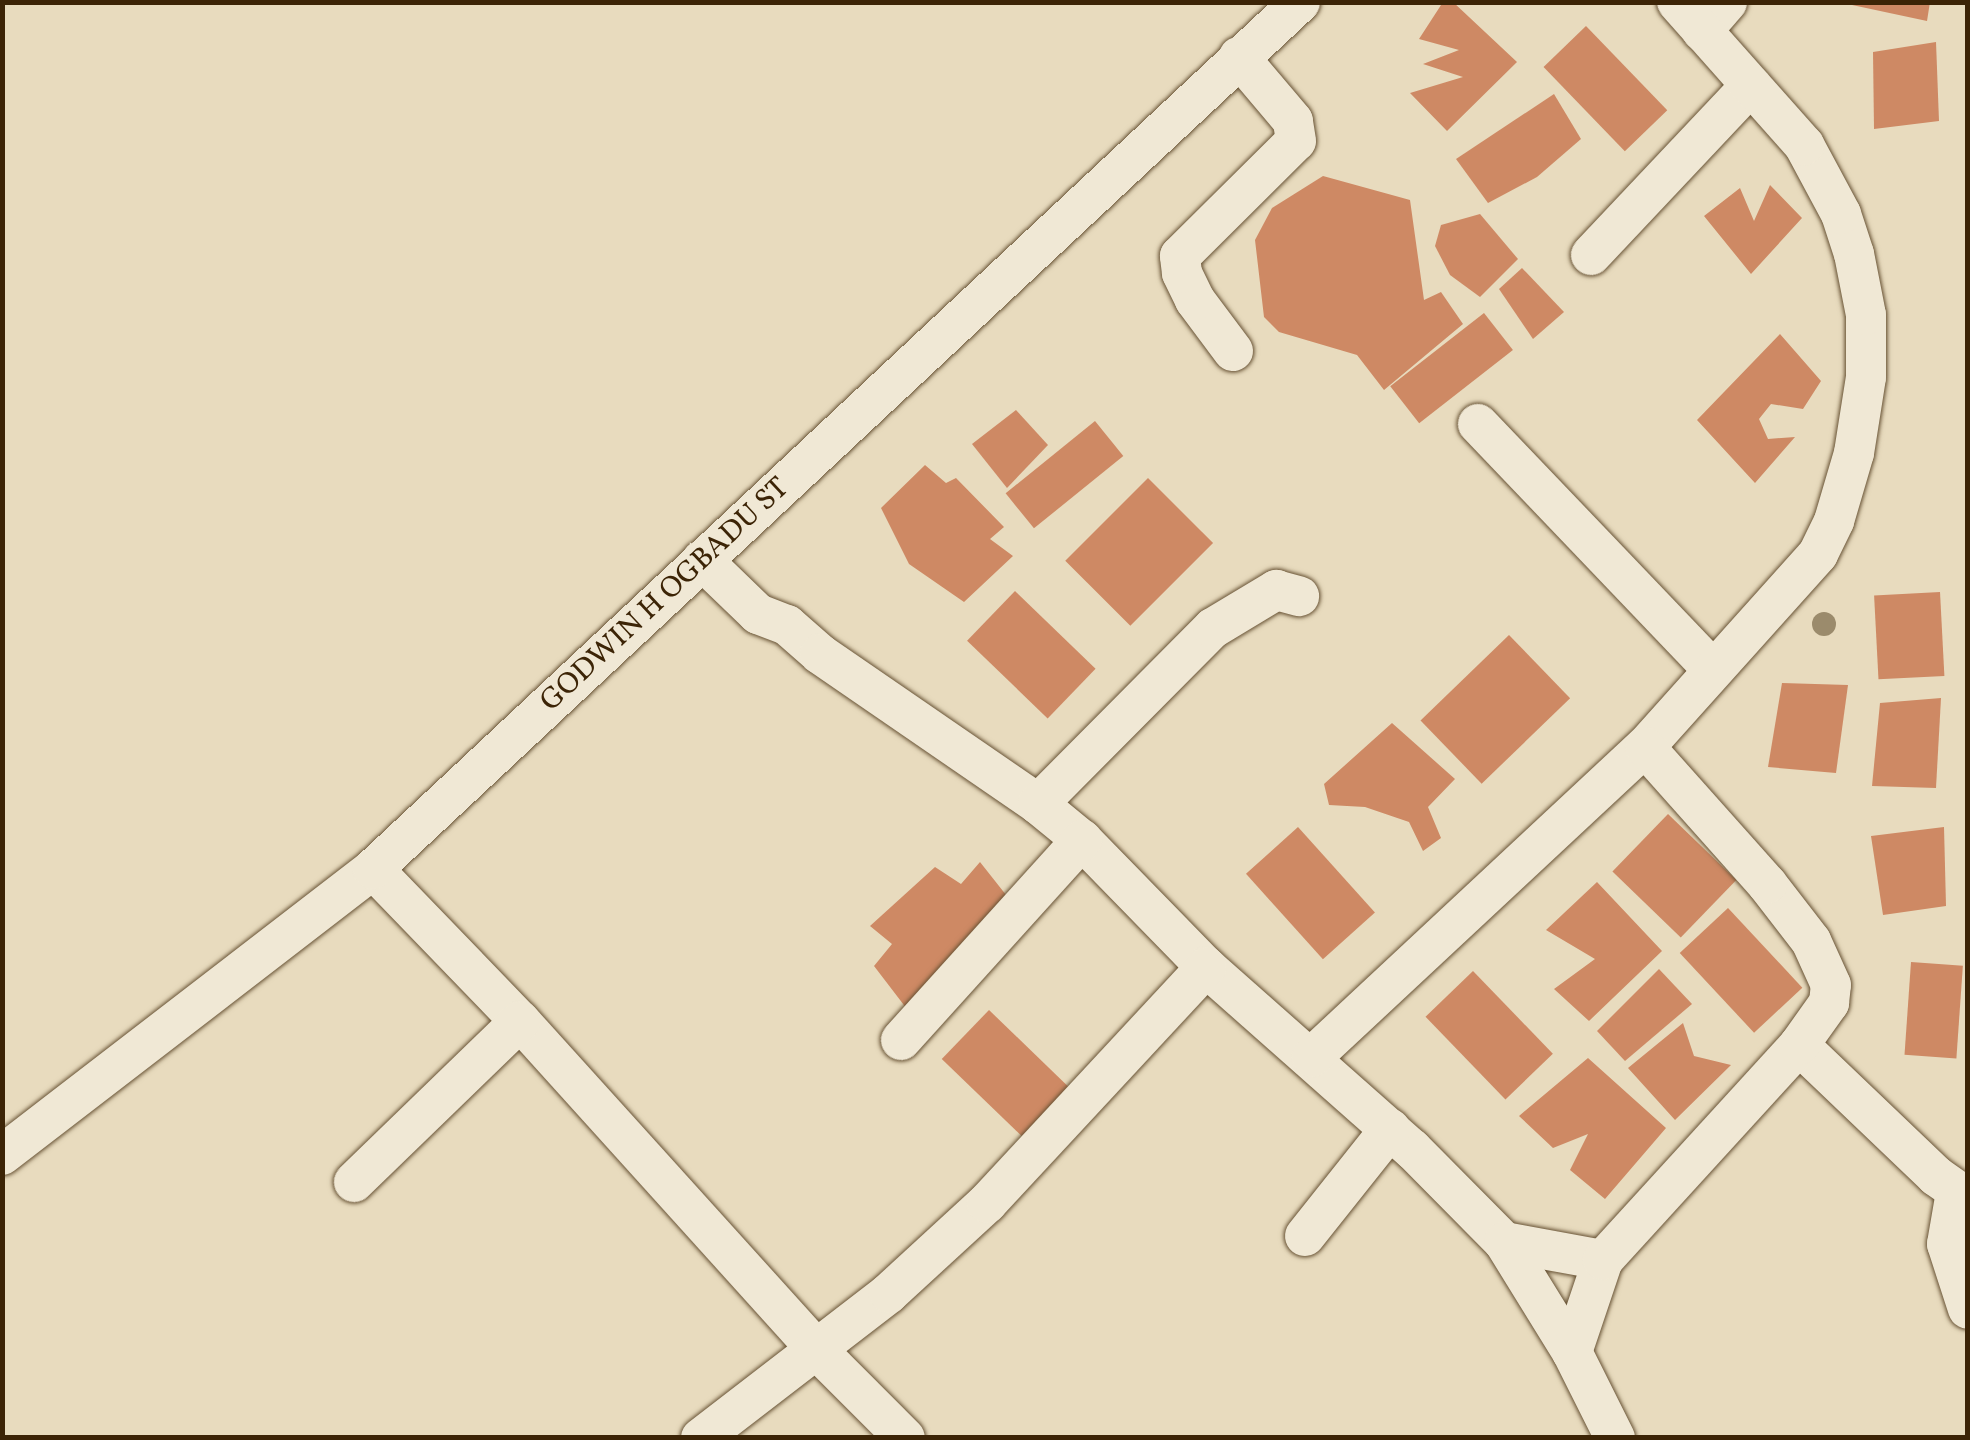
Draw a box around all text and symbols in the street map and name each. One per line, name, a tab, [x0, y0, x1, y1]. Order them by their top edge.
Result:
street label: GODWIN H OGBADU ST	[533, 470, 797, 720]

